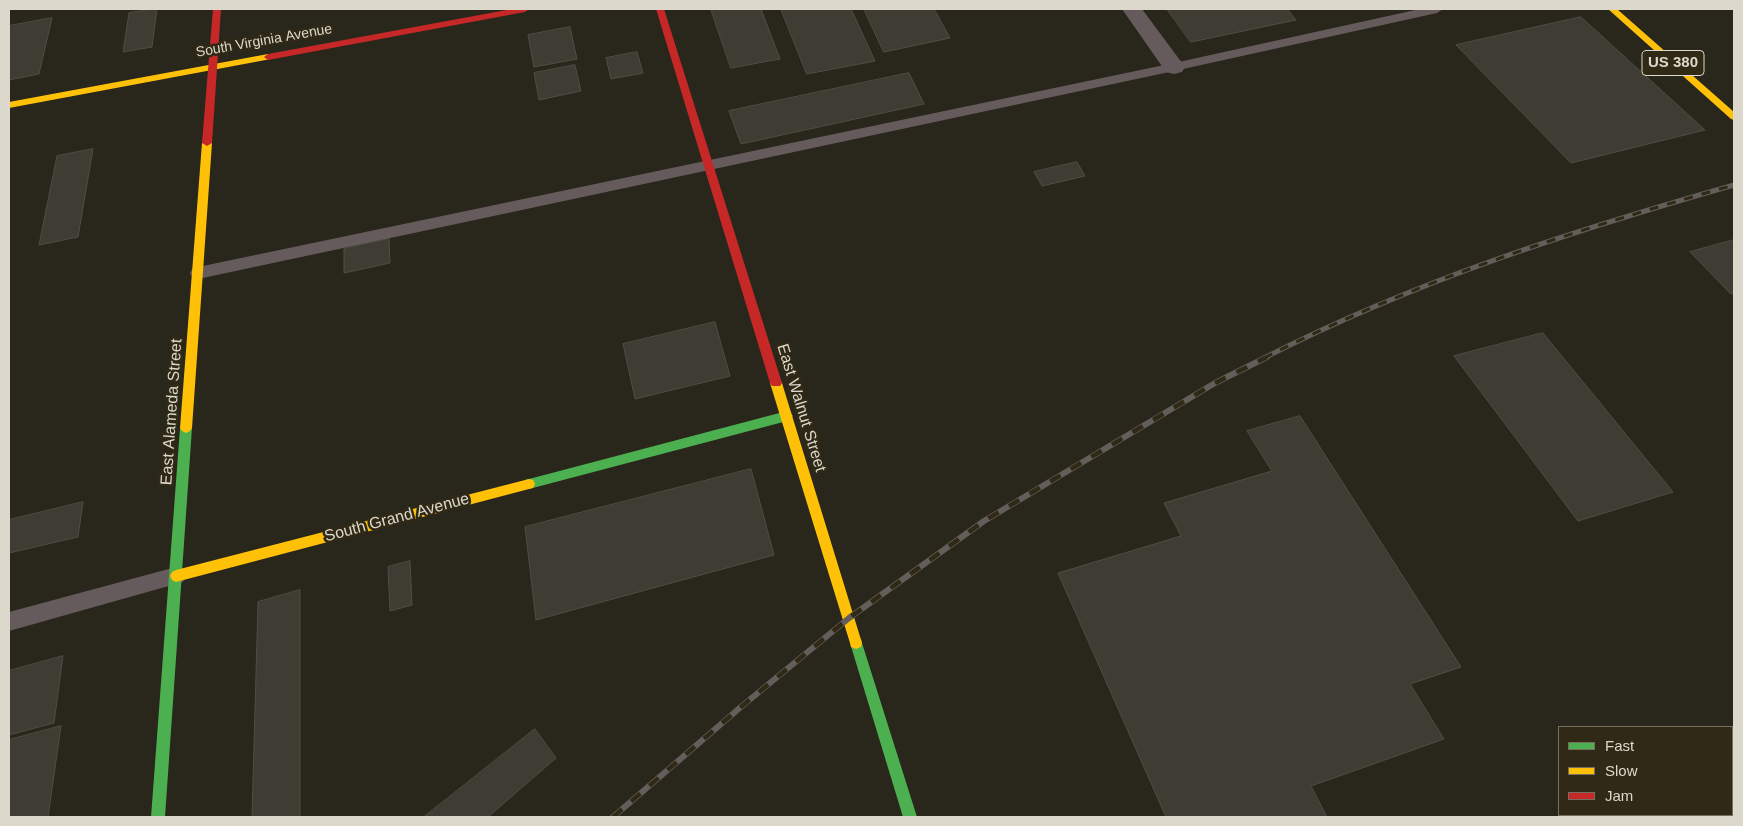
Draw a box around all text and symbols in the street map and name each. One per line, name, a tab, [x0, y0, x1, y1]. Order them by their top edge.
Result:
street label: South Virginia Avenue	[195, 21, 333, 61]
road number: US 380	[1642, 50, 1704, 76]
street label: East Alameda Street	[157, 338, 187, 486]
street label: East Walnut Street	[772, 342, 830, 474]
street label: South Grand Avenue	[322, 489, 472, 547]
legend	[1558, 726, 1733, 816]
text: Fast	[1605, 737, 1634, 754]
text: Slow	[1605, 762, 1638, 779]
text: Jam	[1605, 787, 1633, 804]

